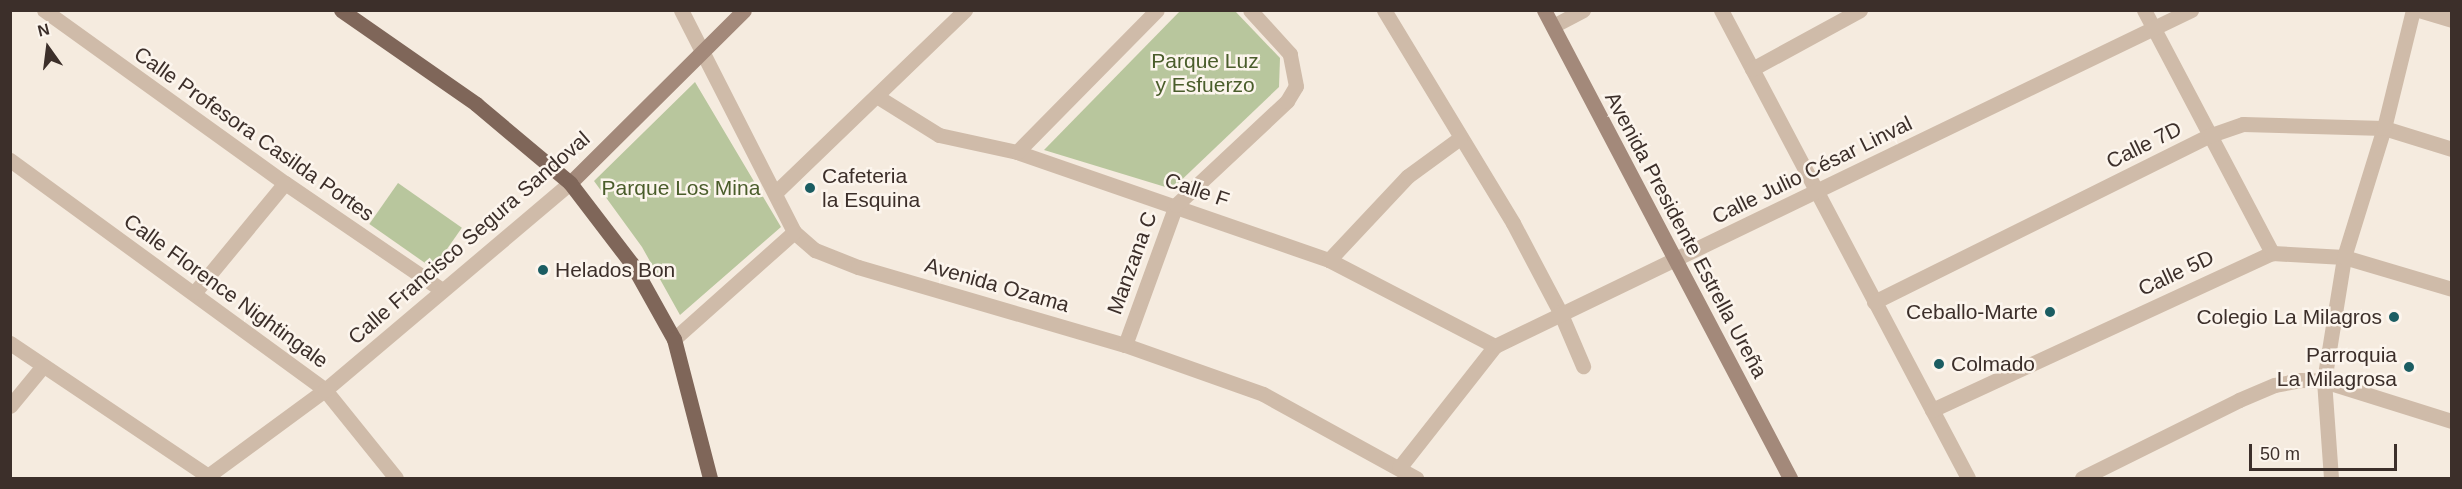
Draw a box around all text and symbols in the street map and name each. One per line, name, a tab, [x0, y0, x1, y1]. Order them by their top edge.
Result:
north arrow	[18, 18, 78, 78]
text: N	[36, 20, 51, 40]
street label: Calle Profesora Casilda Portes	[129, 41, 379, 227]
park label: Parque Luz y Esfuerzo	[1151, 48, 1259, 98]
street label: Avenida Presidente Estrella Ureña	[1600, 88, 1772, 382]
street label: Calle Julio César Linval	[1708, 111, 1916, 229]
street label: Calle 7D	[2102, 116, 2186, 174]
street label: Calle Francisco Segura Sandoval	[343, 126, 595, 350]
place label: Cafeteria la Esquina	[822, 163, 920, 213]
street label: Calle F	[1161, 167, 1233, 213]
park label: Parque Los Mina	[602, 175, 760, 201]
marker: Cafeteria la Esquina	[803, 181, 817, 195]
street label: Calle Florence Nightingale	[119, 208, 333, 374]
street label: Manzana C	[1102, 208, 1162, 318]
street label: Calle 5D	[2134, 245, 2218, 301]
street label: Avenida Ozama	[922, 252, 1072, 318]
place label: Helados Bon	[555, 257, 675, 283]
marker: Helados Bon	[536, 263, 550, 277]
place label: Ceballo-Marte	[1906, 299, 2038, 325]
place label: Colegio La Milagros	[2196, 304, 2382, 330]
marker: Ceballo-Marte	[2043, 305, 2057, 319]
marker: Colegio La Milagros	[2387, 310, 2401, 324]
place label: Parroquia La Milagrosa	[2277, 342, 2397, 392]
place label: Colmado	[1951, 351, 2035, 377]
marker: Colmado	[1932, 357, 1946, 371]
marker: Parroquia La Milagrosa	[2402, 360, 2416, 374]
scale bar	[2252, 432, 2400, 470]
text: 50 m	[2260, 444, 2300, 464]

